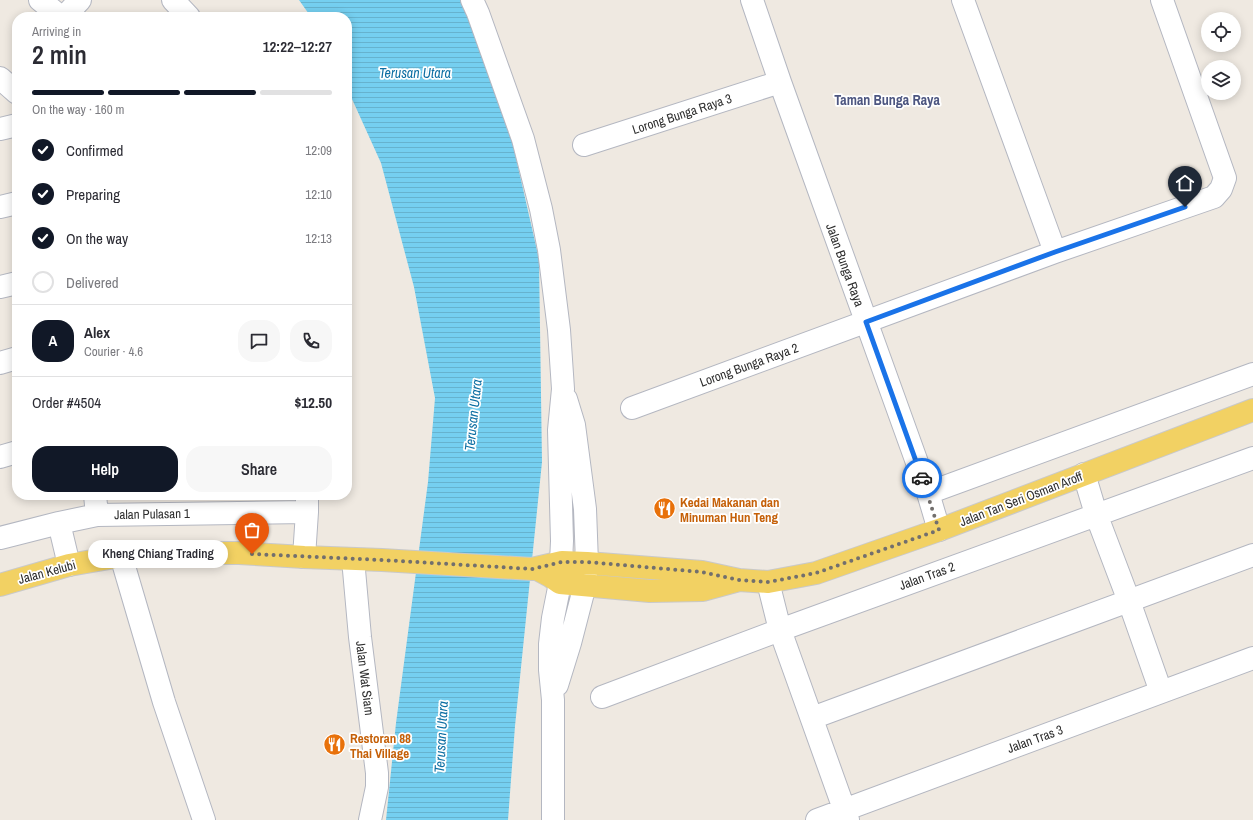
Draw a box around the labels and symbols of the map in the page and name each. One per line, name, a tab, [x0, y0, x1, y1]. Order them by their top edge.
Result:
water label: Terusan Utara	[379, 64, 451, 82]
street label: Lorong Bunga Raya 3	[630, 90, 734, 138]
district label: Taman Bunga Raya	[834, 91, 940, 109]
pin	[1168, 166, 1202, 207]
street label: Jalan Bunga Raya	[822, 221, 868, 309]
street label: Lorong Bunga Raya 2	[697, 339, 801, 391]
water label: Terusan Utara	[460, 378, 486, 452]
courier	[902, 458, 942, 498]
street label: Jalan Tan Seri Osman Aroff	[957, 468, 1085, 530]
place label: Kedai Makanan dan Minuman Hun Teng	[680, 494, 780, 526]
restaurant icon: Kedai Makanan dan Minuman Hun Teng	[651, 496, 677, 522]
street label: Jalan Pulasan 1	[114, 505, 190, 523]
pin	[235, 513, 269, 554]
callout: Kheng Chiang Trading	[88, 540, 228, 568]
street label: Jalan Kelubi	[16, 556, 78, 588]
street label: Jalan Tras 2	[897, 558, 957, 594]
street label: Jalan Wat Siam	[352, 640, 378, 716]
water label: Terusan Utara	[430, 701, 452, 773]
street label: Jalan Tras 3	[1005, 721, 1065, 757]
place label: Restoran 88 Thai Village	[350, 730, 411, 762]
restaurant icon: Restoran 88 Thai Village	[322, 732, 348, 758]

